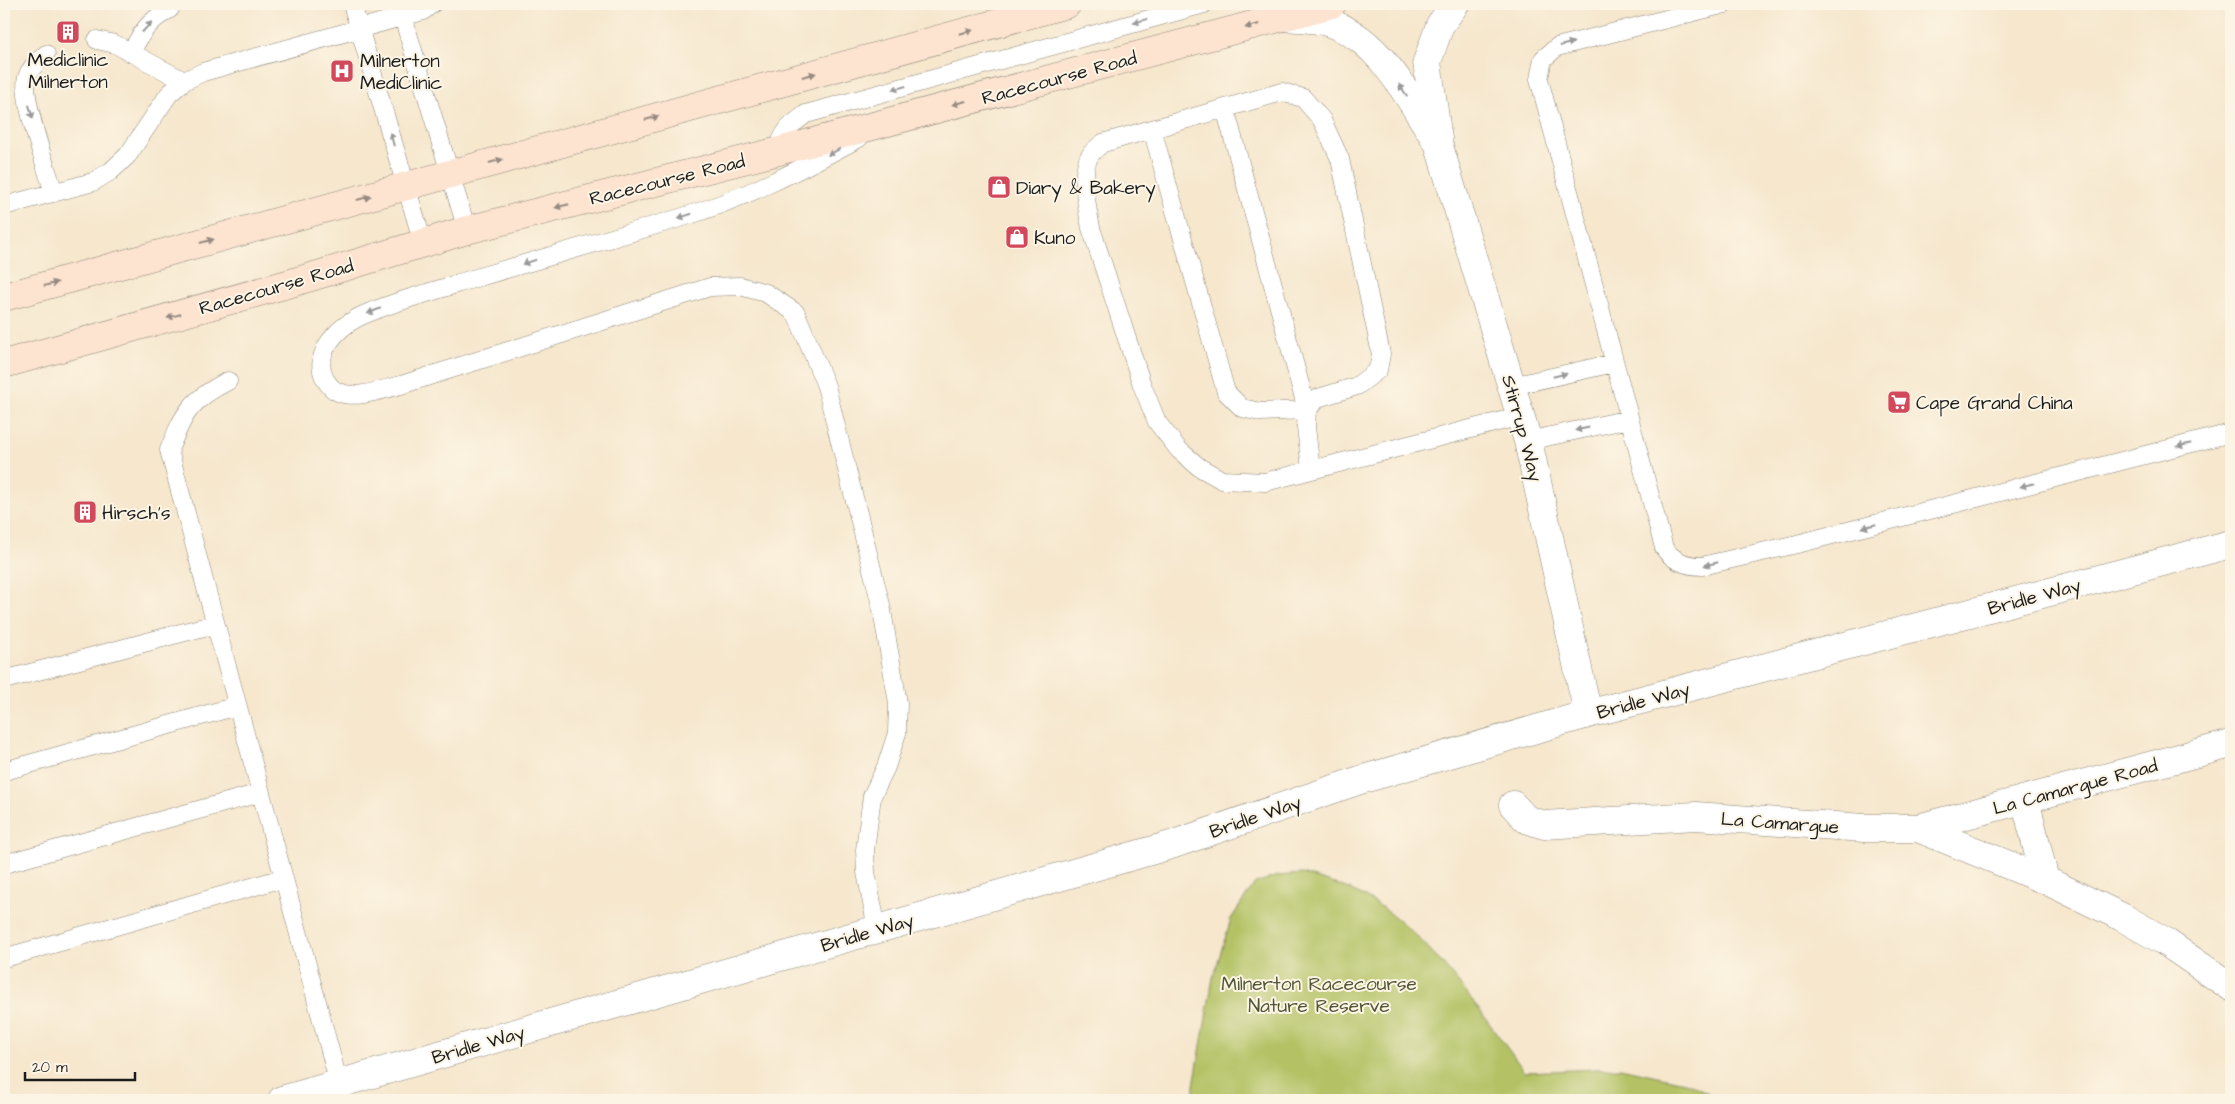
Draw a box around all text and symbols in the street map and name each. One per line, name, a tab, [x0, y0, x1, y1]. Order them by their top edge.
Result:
one-way arrow	[1133, 18, 1148, 26]
building icon: Mediclinic Milnerton	[55, 19, 81, 45]
one-way arrow	[141, 21, 152, 34]
one-way arrow	[1244, 22, 1259, 30]
one-way arrow	[958, 27, 973, 35]
one-way arrow	[1560, 40, 1575, 48]
street label: Racecourse Road	[979, 45, 1140, 112]
place label: Mediclinic Milnerton	[28, 47, 108, 96]
place label: Milnerton MediClinic	[360, 48, 442, 97]
hospital icon: Milnerton MediClinic	[329, 58, 355, 84]
one-way arrow	[802, 70, 817, 78]
one-way arrow	[1398, 84, 1408, 97]
one-way arrow	[892, 85, 907, 93]
one-way arrow	[952, 99, 967, 107]
one-way arrow	[27, 104, 35, 120]
one-way arrow	[645, 114, 660, 122]
one-way arrow	[387, 132, 395, 147]
street label: Racecourse Road	[587, 148, 748, 213]
one-way arrow	[826, 148, 841, 156]
one-way arrow	[488, 157, 503, 165]
shop icon: Diary & Bakery	[986, 174, 1012, 200]
place label: Diary & Bakery	[1016, 175, 1156, 203]
one-way arrow	[357, 193, 372, 201]
one-way arrow	[554, 202, 569, 210]
one-way arrow	[677, 213, 692, 221]
shop icon: Kuno	[1004, 224, 1030, 250]
place label: Kuno	[1034, 225, 1076, 252]
one-way arrow	[200, 237, 215, 245]
street label: Racecourse Road	[196, 252, 357, 322]
one-way arrow	[521, 258, 536, 266]
one-way arrow	[43, 280, 58, 288]
one-way arrow	[367, 307, 381, 315]
one-way arrow	[167, 312, 182, 320]
one-way arrow	[1552, 371, 1568, 379]
street label: Stirrup Way	[1493, 372, 1549, 486]
supermarket icon: Cape Grand China	[1886, 389, 1912, 415]
place label: Cape Grand China	[1916, 390, 2073, 417]
one-way arrow	[1574, 425, 1589, 433]
one-way arrow	[2177, 441, 2192, 449]
one-way arrow	[2019, 481, 2034, 489]
building icon: Hirsch's	[72, 499, 98, 525]
place label: Hirsch's	[102, 500, 170, 527]
one-way arrow	[1862, 522, 1877, 530]
one-way arrow	[1704, 560, 1719, 568]
street label: Bridle Way	[1985, 572, 2085, 624]
street label: Bridle Way	[1594, 676, 1694, 728]
street label: La Camargue Road	[1990, 752, 2161, 823]
street label: Bridle Way	[1206, 789, 1306, 847]
street label: La Camargue	[1720, 806, 1840, 842]
street label: Bridle Way	[818, 907, 918, 961]
park label: Milnerton Racecourse Nature Reserve	[1221, 971, 1417, 1020]
street label: Bridle Way	[429, 1019, 529, 1073]
scale bar	[25, 1049, 135, 1081]
text: 20 m	[32, 1057, 68, 1078]

